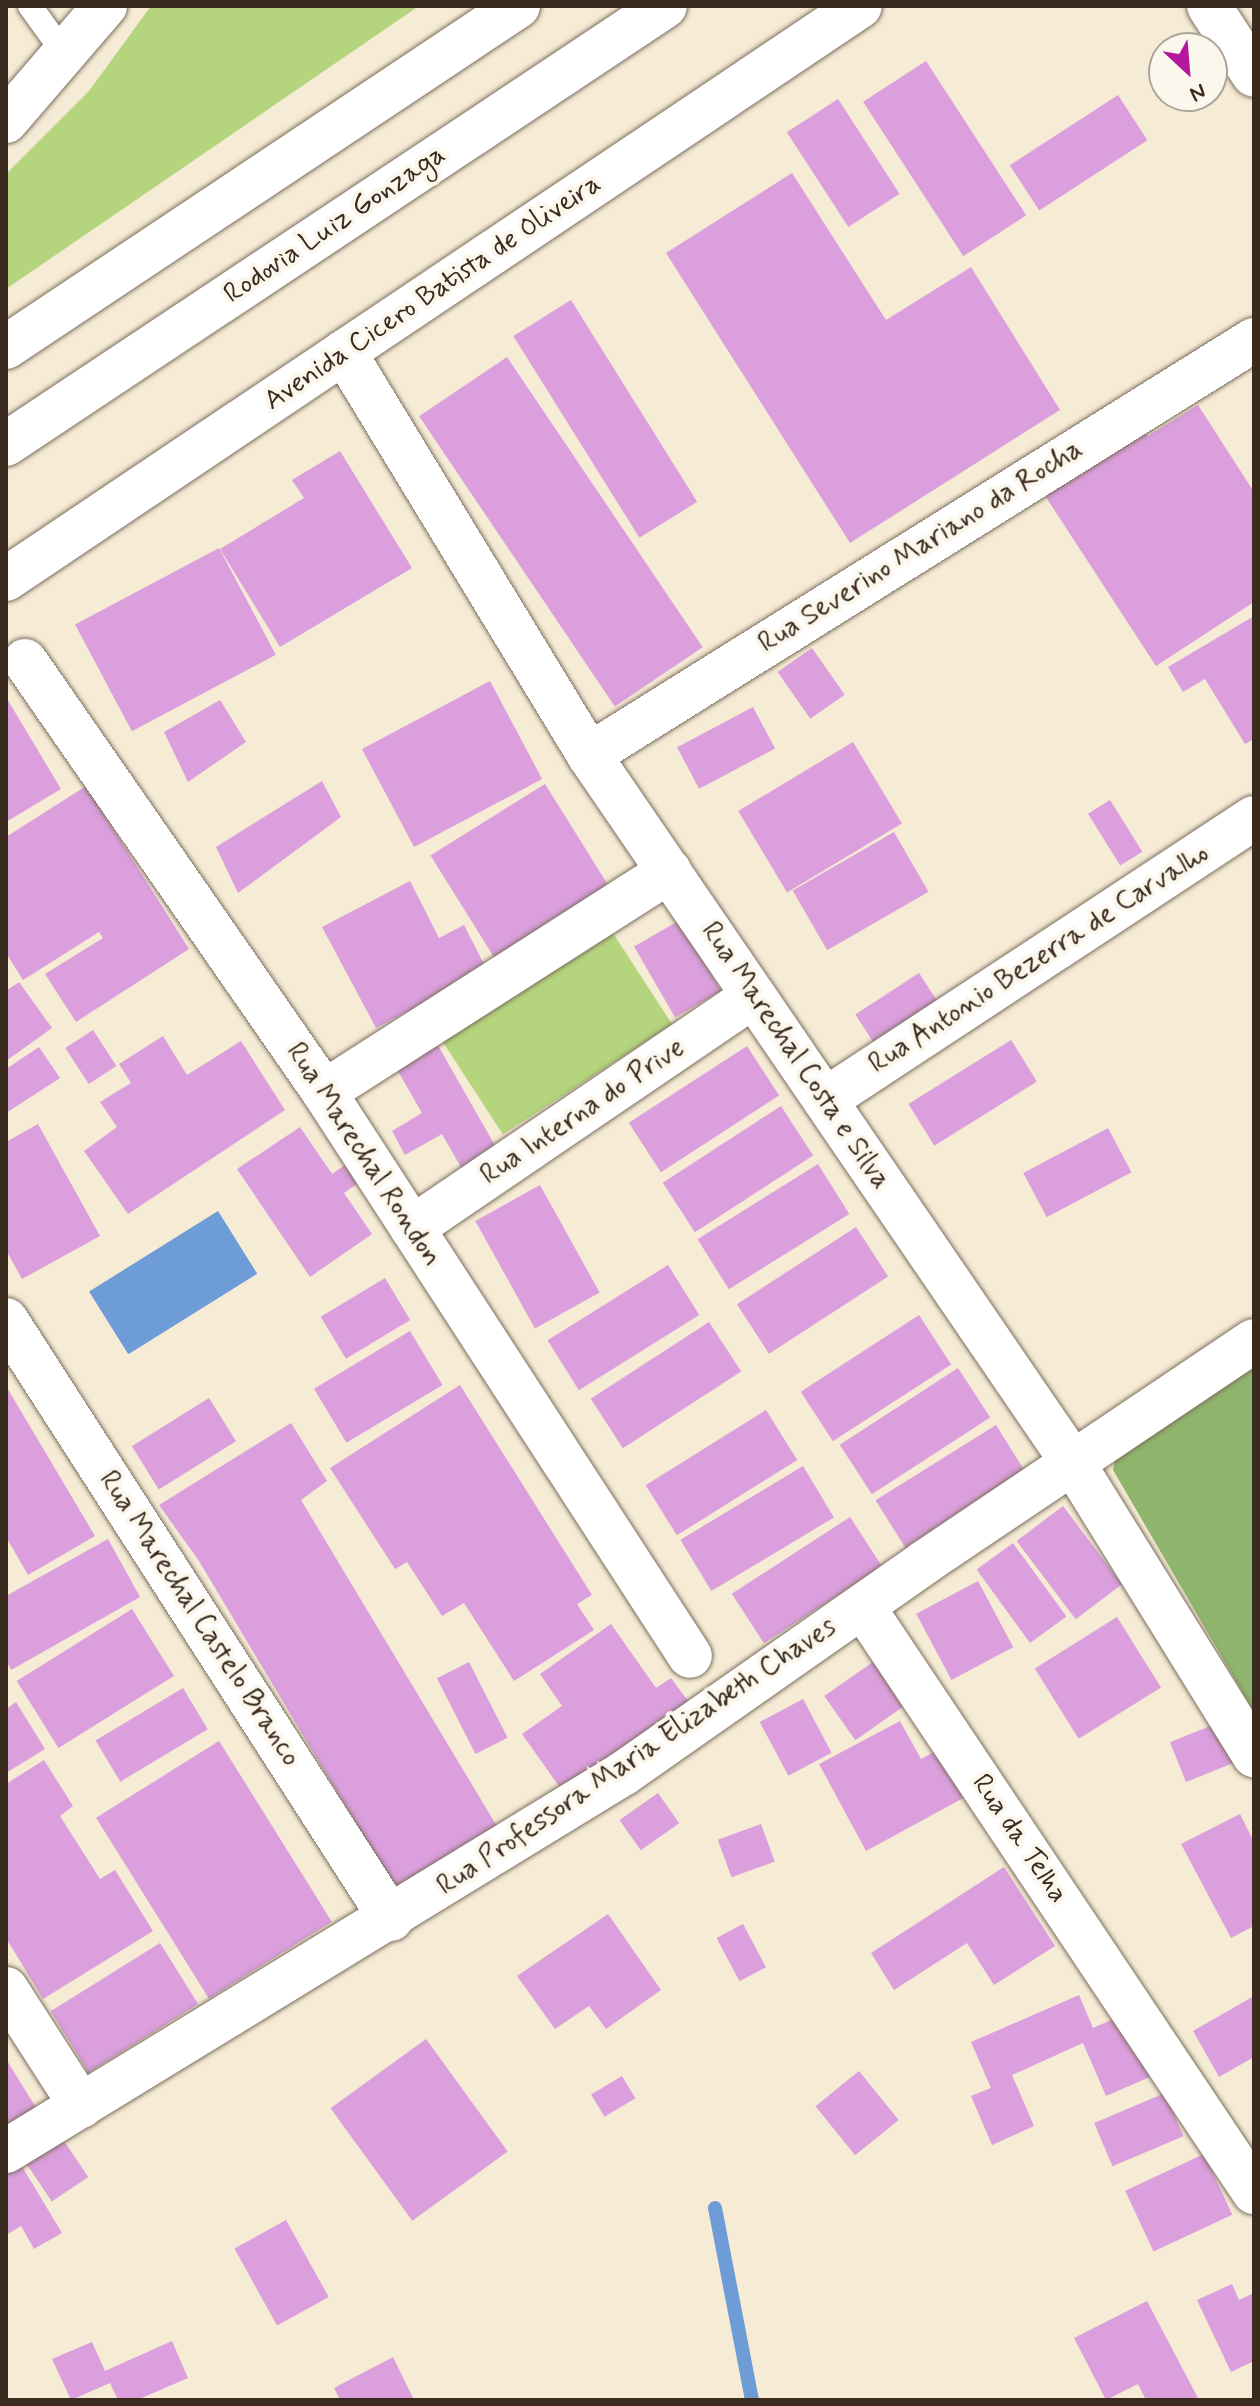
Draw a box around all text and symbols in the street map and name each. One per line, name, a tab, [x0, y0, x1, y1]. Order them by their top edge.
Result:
north arrow	[1148, 32, 1228, 112]
text: N	[1185, 76, 1210, 108]
street label: Rodovia Luiz Gonzaga	[220, 140, 450, 310]
street label: Avenida Cicero Batista de Oliveira	[257, 167, 609, 419]
street label: Rua Severino Mariano da Rocha	[752, 433, 1090, 661]
street label: Rua Antonio Bezerra de Carvalho	[864, 837, 1214, 1081]
street label: Rua Marechal Costa e Silva	[692, 915, 898, 1197]
street label: Rua Interna do Prive	[472, 1030, 694, 1194]
street label: Rua Marechal Rondon	[280, 1039, 446, 1271]
street label: Rua Marechal Castelo Branco	[90, 1463, 308, 1775]
street label: Rua Professora Maria Elizabeth Chaves	[432, 1611, 842, 1903]
street label: Rua da Telha	[965, 1771, 1073, 1907]

